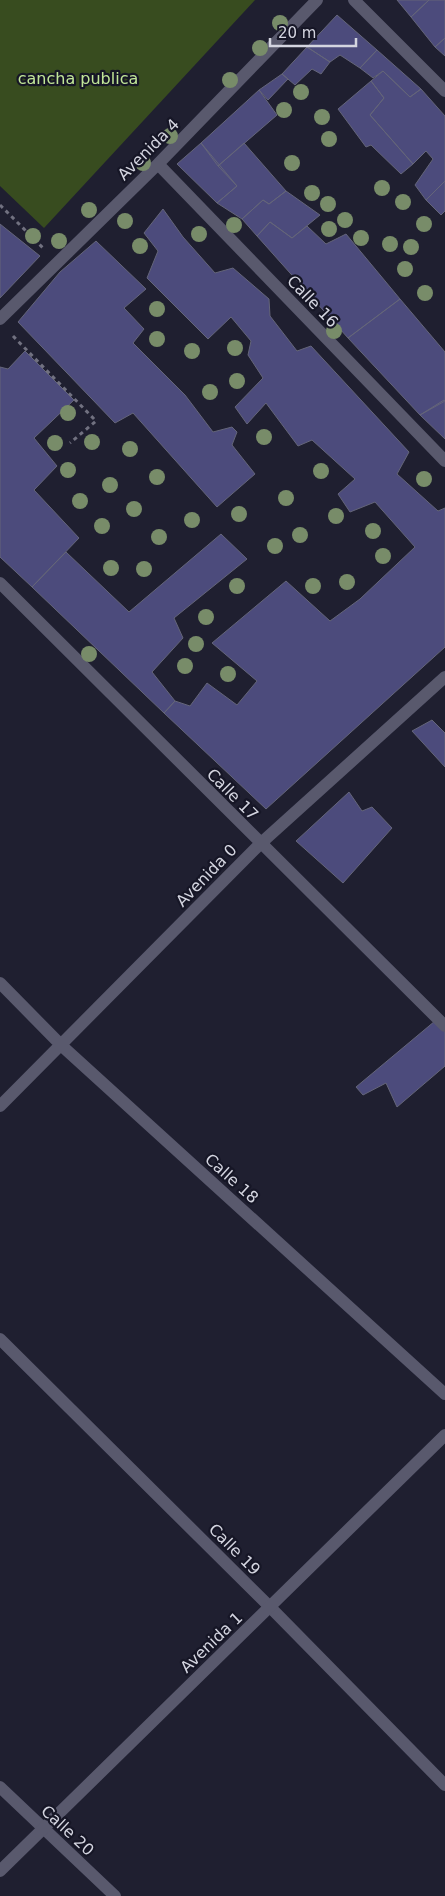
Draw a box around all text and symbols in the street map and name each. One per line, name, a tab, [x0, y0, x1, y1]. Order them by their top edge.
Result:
scale bar	[270, 15, 356, 47]
text: 20 m	[278, 24, 316, 42]
park label: cancha publica	[18, 69, 138, 88]
street label: Avenida 4	[114, 115, 183, 184]
street label: Calle 16	[283, 271, 342, 331]
street label: Calle 17	[203, 765, 262, 824]
street label: Avenida 0	[172, 840, 241, 910]
street label: Calle 18	[201, 1150, 262, 1207]
street label: Calle 19	[205, 1520, 264, 1579]
street label: Avenida 1	[176, 1608, 246, 1677]
street label: Calle 20	[37, 1801, 98, 1860]

